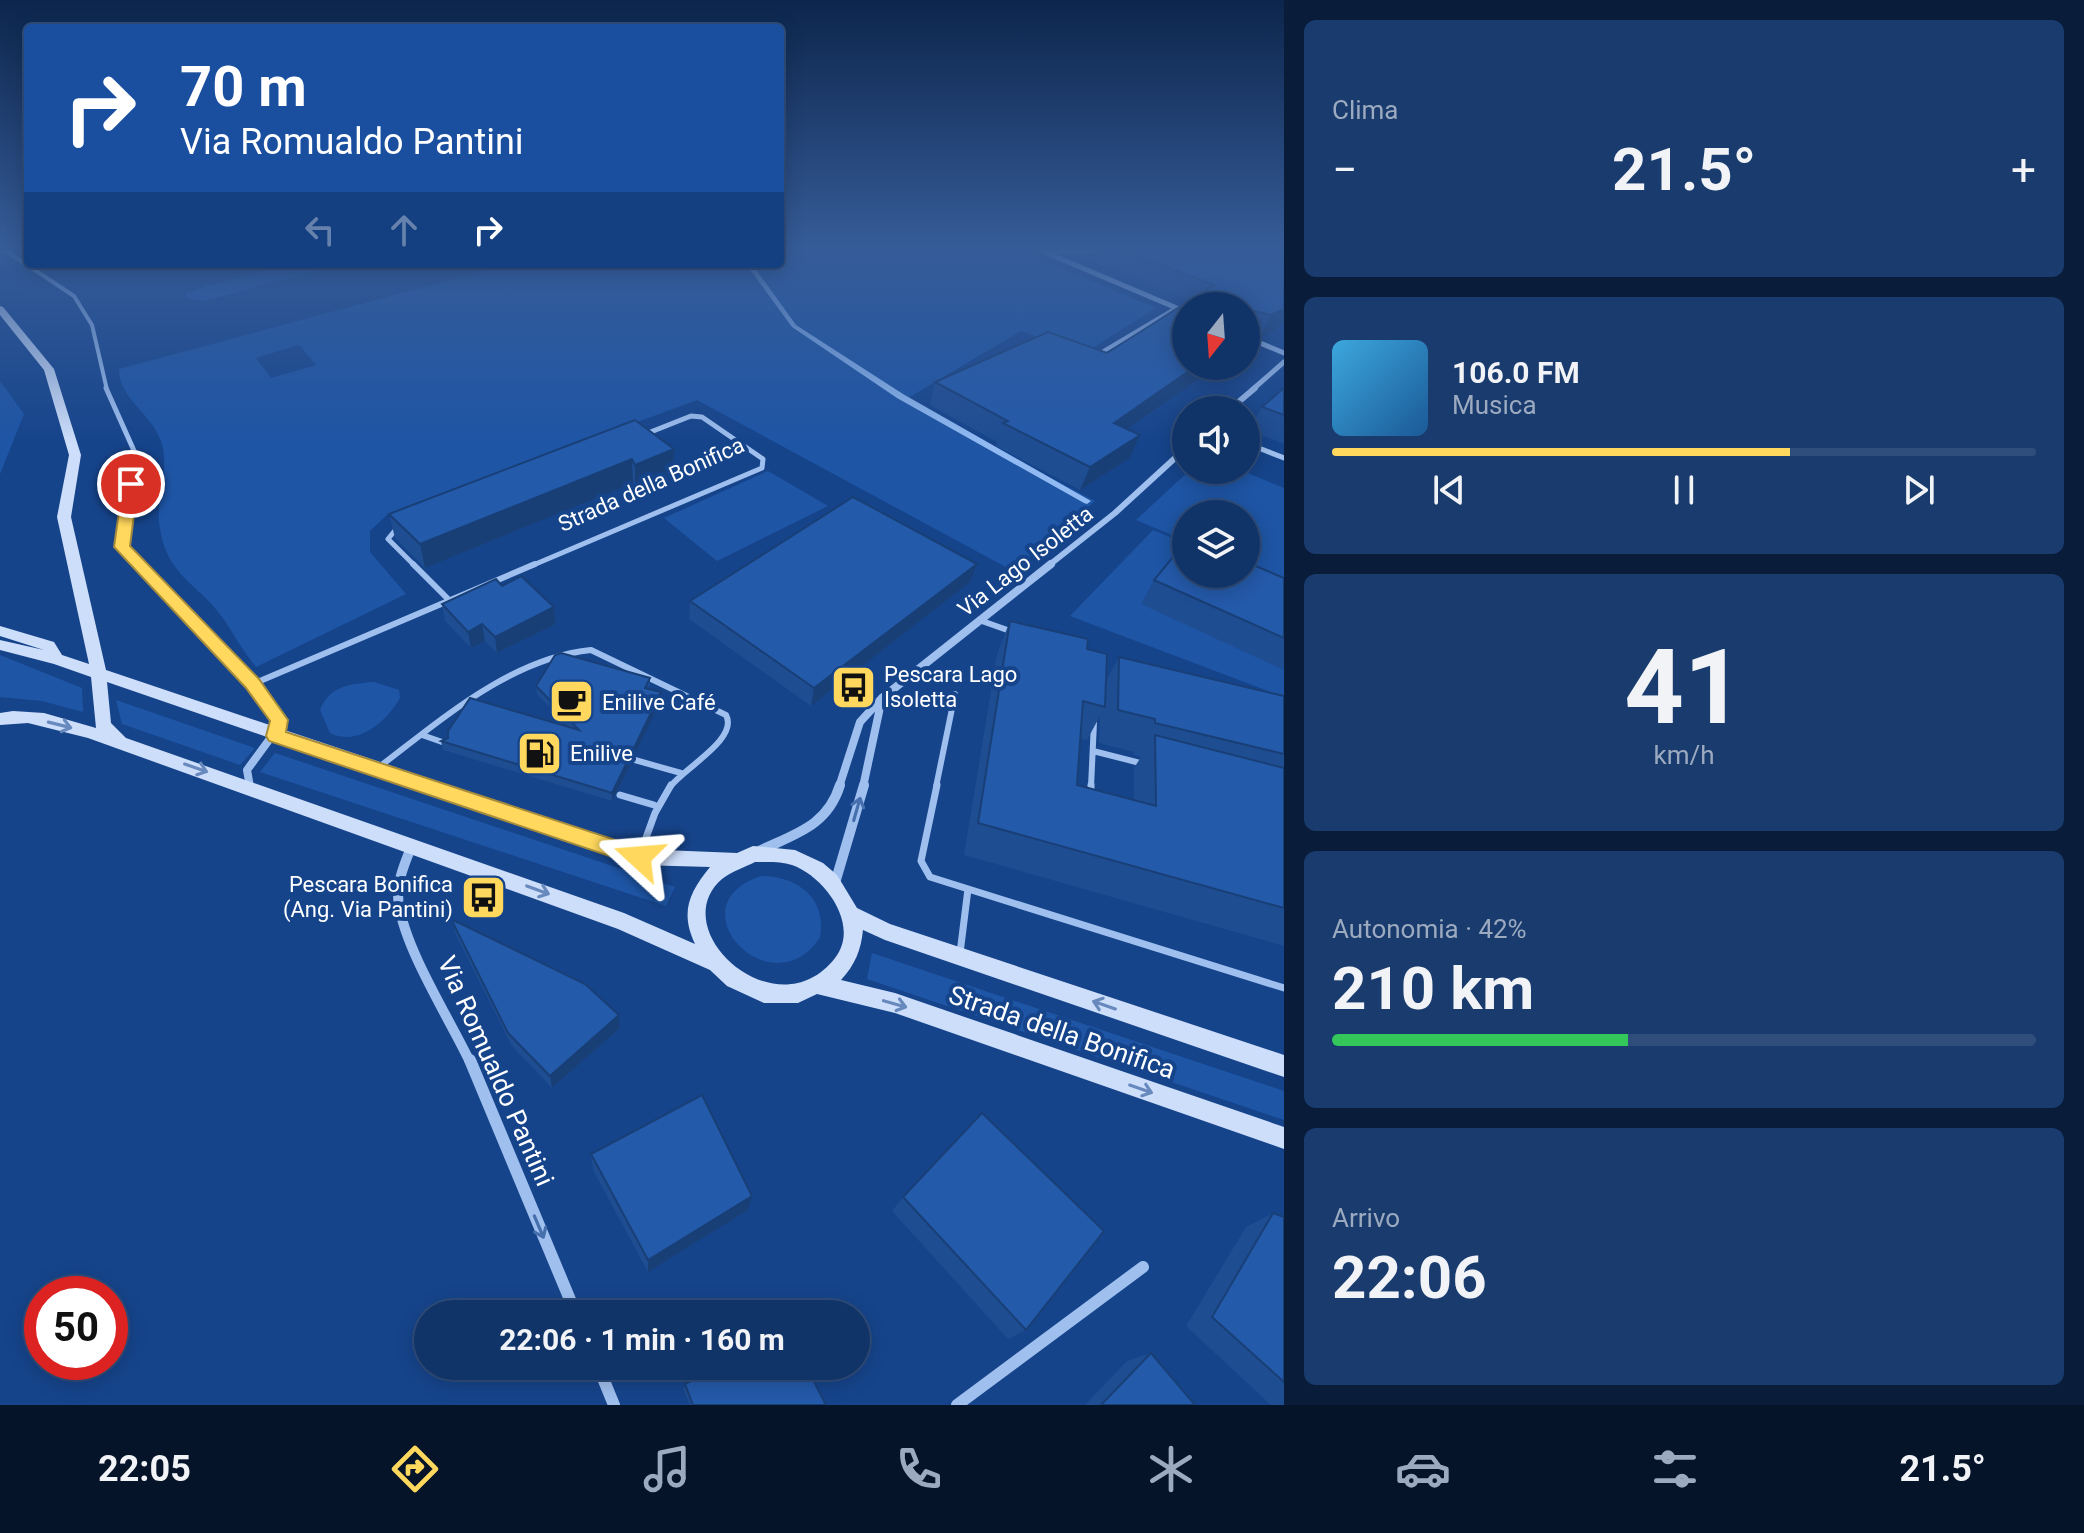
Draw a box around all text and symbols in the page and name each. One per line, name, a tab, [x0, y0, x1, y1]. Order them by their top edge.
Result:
text: 70 m	[180, 54, 307, 120]
icon: right	[48, 56, 152, 160]
text: Clima	[1332, 95, 1399, 125]
text: Via Romualdo Pantini	[180, 121, 524, 163]
text: 21.5°	[1612, 134, 1756, 205]
text: −	[1332, 144, 1357, 196]
text: +	[2011, 144, 2036, 196]
icon: left	[298, 208, 342, 252]
icon: ahead	[382, 208, 426, 252]
icon: right	[466, 208, 510, 252]
north arrow	[1172, 292, 1260, 380]
map controls	[1172, 292, 1260, 588]
text: 106.0 FM	[1452, 355, 1580, 390]
text: Musica	[1452, 390, 1537, 420]
button: sound	[1172, 396, 1260, 484]
street label: Strada della Bonifica	[554, 432, 748, 537]
pin	[97, 450, 165, 518]
icon: arrive	[109, 462, 153, 506]
icon: previous	[1427, 468, 1471, 512]
icon: pause	[1662, 468, 1706, 512]
icon: next	[1897, 468, 1941, 512]
button: layers	[1172, 500, 1260, 588]
street label: Via Lago Isoletta	[953, 501, 1098, 622]
text: 41	[1624, 627, 1744, 748]
place label: Pescara Lago Isoletta	[884, 662, 1017, 712]
bus stop icon: Pescara Lago Isoletta	[829, 663, 877, 711]
cafe icon: Enilive Café	[547, 678, 595, 726]
place label: Enilive Café	[602, 690, 716, 715]
one-way arrow	[47, 718, 73, 733]
fuel station icon: Enilive	[515, 729, 563, 777]
text: km/h	[1653, 740, 1715, 770]
place label: Enilive	[570, 741, 633, 766]
one-way arrow	[183, 762, 208, 777]
one-way arrow	[850, 796, 865, 822]
position arrow	[597, 815, 681, 899]
place label: Pescara Bonifica (Ang. Via Pantini)	[283, 872, 453, 923]
bus stop icon: Pescara Bonifica (Ang. Via Pantini)	[460, 873, 508, 921]
one-way arrow	[525, 884, 550, 898]
text: Autonomia · 42%	[1332, 914, 1527, 944]
street label: Via Romualdo Pantini	[432, 952, 560, 1190]
text: 210 km	[1332, 953, 1534, 1024]
street label: Strada della Bonifica	[945, 979, 1179, 1085]
one-way arrow	[1092, 997, 1117, 1011]
one-way arrow	[882, 998, 907, 1012]
one-way arrow	[1128, 1082, 1153, 1097]
text: Arrivo	[1332, 1203, 1400, 1233]
one-way arrow	[533, 1214, 548, 1238]
text: 22:06	[1332, 1242, 1487, 1313]
speed limit sign: 50	[24, 1276, 128, 1380]
text: 22:06 · 1 min · 160 m	[499, 1322, 785, 1357]
icon: directions	[387, 1441, 443, 1497]
icon: music	[639, 1441, 695, 1497]
icon: phone	[891, 1441, 947, 1497]
icon: climate	[1143, 1441, 1199, 1497]
icon: car	[1395, 1441, 1451, 1497]
icon: filters	[1647, 1441, 1703, 1497]
text: 22:05	[98, 1448, 191, 1490]
text: 21.5°	[1899, 1448, 1986, 1490]

